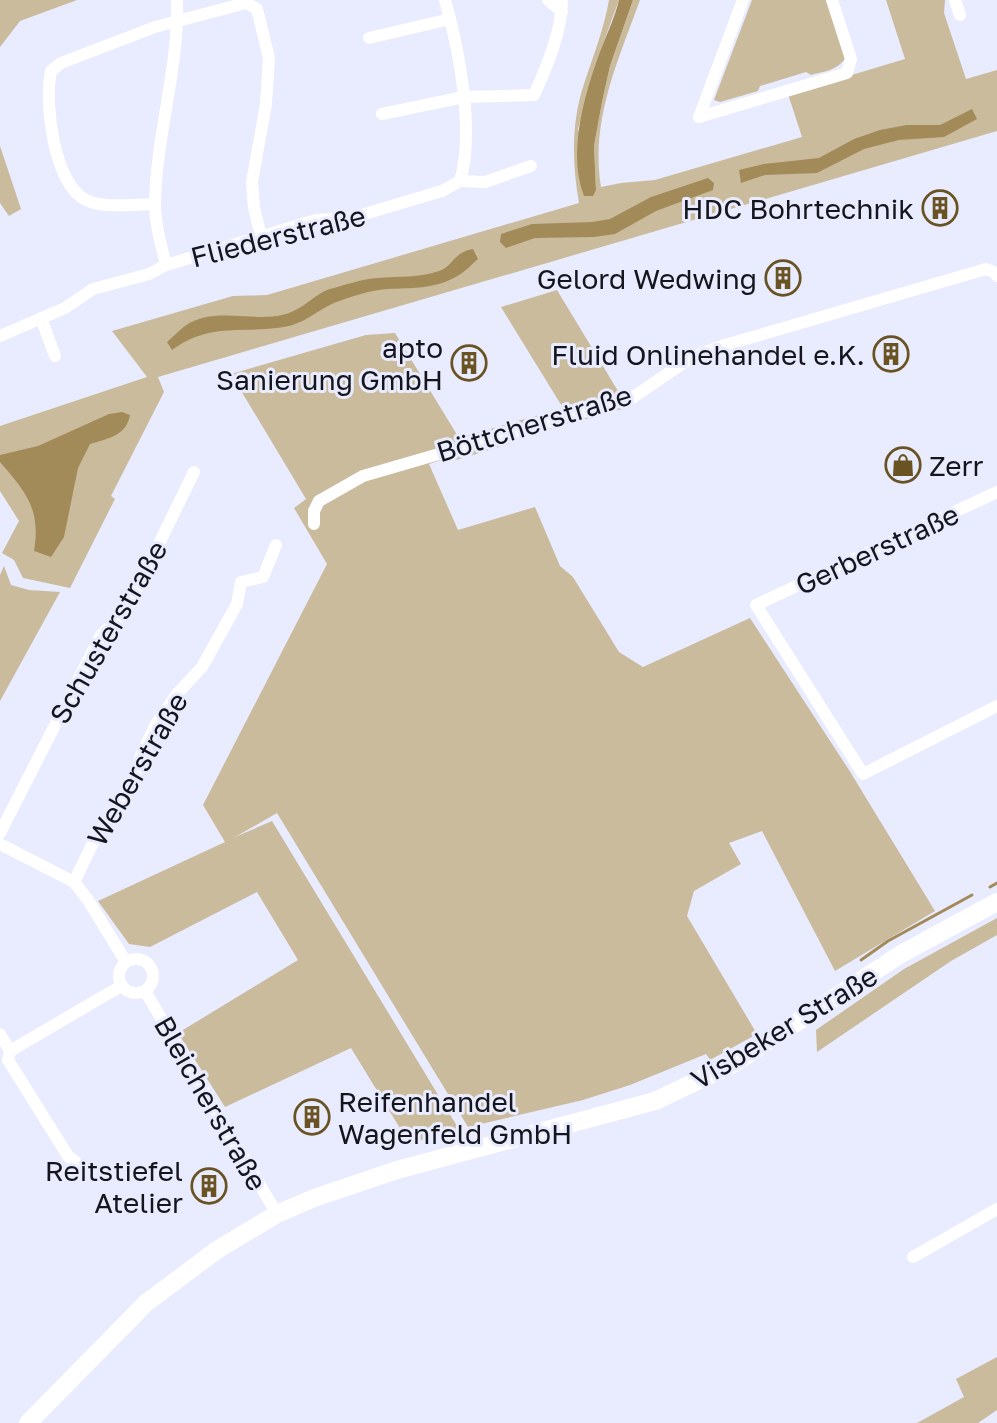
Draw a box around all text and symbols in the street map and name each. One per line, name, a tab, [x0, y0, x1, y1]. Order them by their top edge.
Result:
building icon: HDC Bohrtechnik	[921, 189, 959, 227]
place label: HDC Bohrtechnik	[682, 192, 914, 225]
street label: Fliederstraße	[187, 198, 369, 274]
building icon: Gelord Wedwing	[764, 259, 802, 297]
place label: Gelord Wedwing	[537, 262, 757, 295]
place label: apto Sanierung GmbH	[216, 331, 443, 396]
building icon: Fluid Onlinehandel e.K.	[872, 335, 910, 373]
place label: Fluid Onlinehandel e.K.	[551, 338, 865, 371]
building icon: apto Sanierung GmbH	[450, 344, 488, 382]
street label: Böttcherstraße	[432, 378, 636, 468]
shop icon: Zerr	[884, 446, 922, 484]
place label: Zerr	[929, 449, 983, 482]
street label: Gerberstraße	[790, 497, 964, 601]
street label: Schusterstraße	[42, 535, 174, 729]
street label: Weberstraße	[80, 687, 194, 851]
street label: Visbeker Straße	[685, 958, 883, 1096]
street label: Bleicherstraße	[148, 1010, 274, 1196]
place label: Reifenhandel Wagenfeld GmbH	[338, 1085, 572, 1150]
building icon: Reifenhandel Wagenfeld GmbH	[293, 1098, 331, 1136]
place label: Reitstiefel Atelier	[45, 1154, 183, 1219]
building icon: Reitstiefel Atelier	[190, 1167, 228, 1205]

